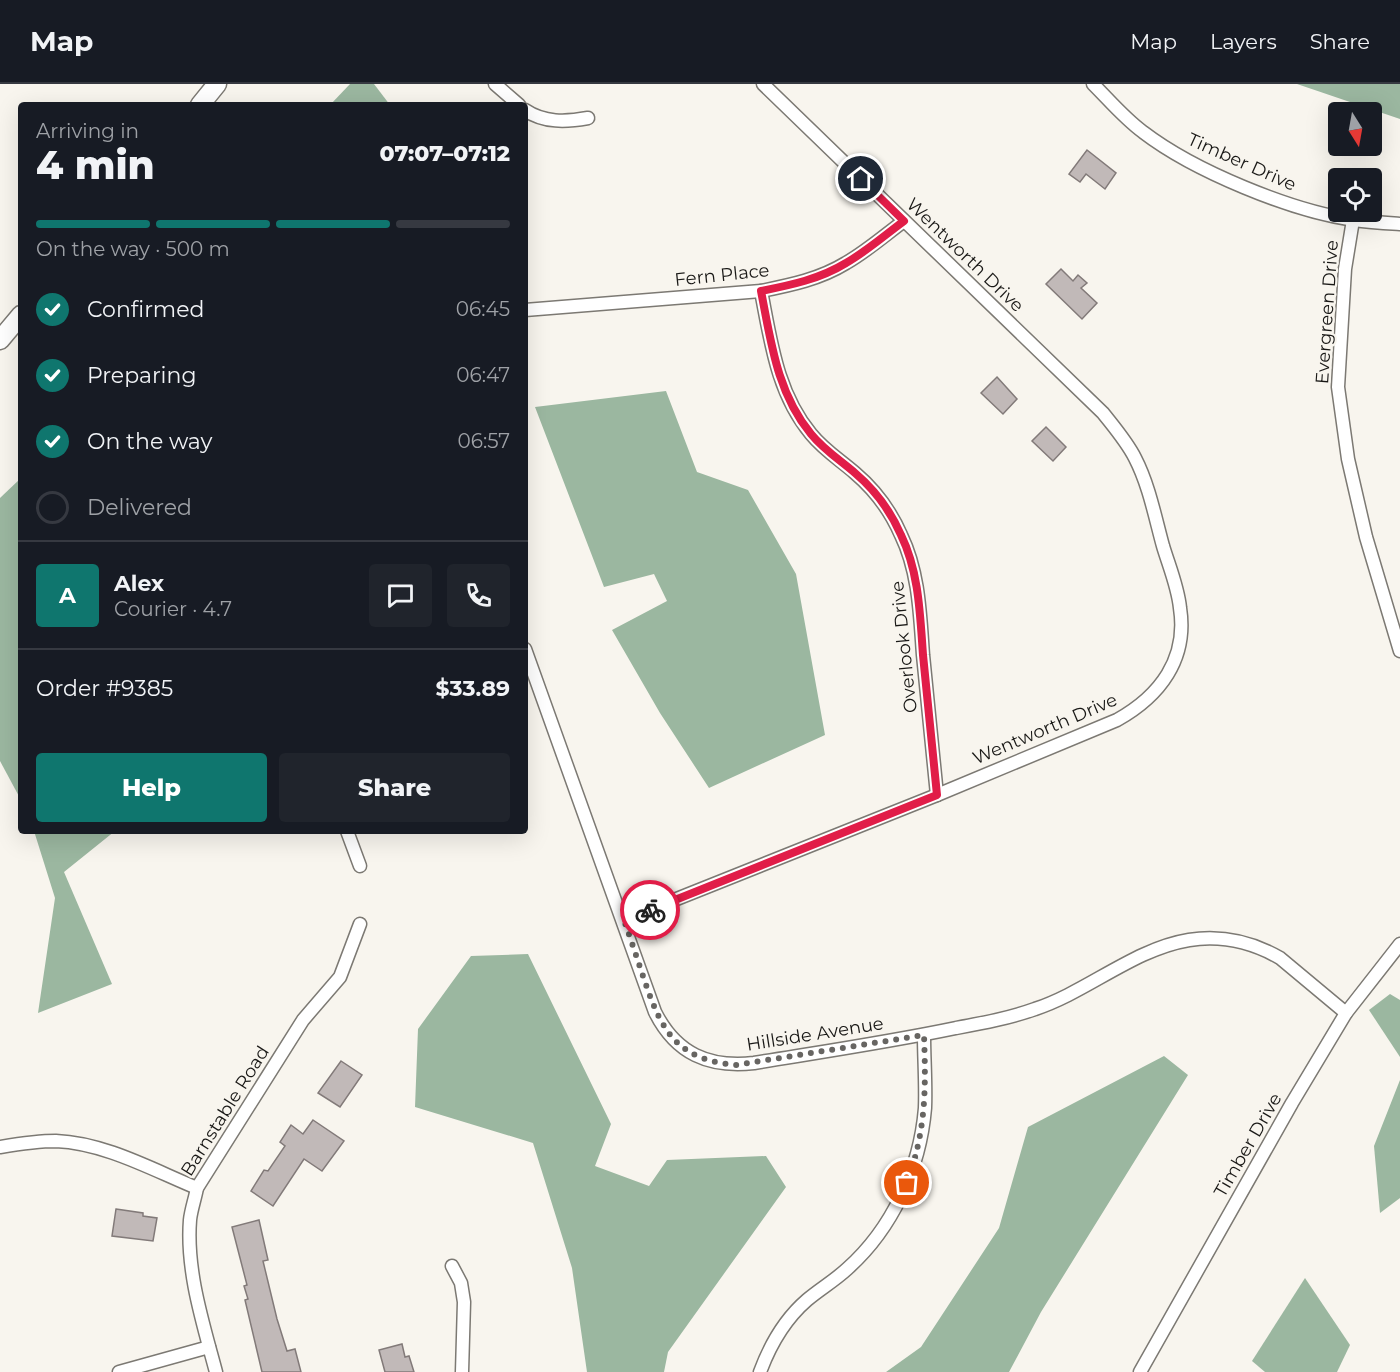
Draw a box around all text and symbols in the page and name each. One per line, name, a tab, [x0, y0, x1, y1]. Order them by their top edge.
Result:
text: Map	[30, 24, 93, 58]
text: Map	[1130, 29, 1177, 54]
text: Layers	[1210, 29, 1277, 54]
text: Share	[1310, 29, 1370, 54]
north arrow	[1328, 102, 1382, 156]
map controls	[1328, 102, 1382, 222]
text: Arriving in	[36, 119, 139, 143]
street label: Timber Drive	[1184, 128, 1300, 196]
text: 07:07–07:12	[380, 140, 510, 167]
text: 4 min	[36, 141, 155, 189]
pin	[835, 153, 886, 204]
icon: home	[844, 162, 877, 195]
button: locate	[1328, 168, 1382, 222]
street label: Wentworth Drive	[902, 193, 1028, 317]
text: On the way · 500 m	[36, 237, 230, 261]
street label: Evergreen Drive	[1311, 239, 1343, 385]
street label: Fern Place	[674, 259, 771, 291]
icon: check	[36, 293, 69, 326]
text: Confirmed	[87, 296, 204, 323]
text: 06:45	[456, 297, 510, 321]
icon: check	[36, 359, 69, 392]
text: Preparing	[87, 362, 196, 389]
text: 06:47	[456, 363, 510, 387]
icon: check	[36, 425, 69, 458]
text: On the way	[87, 428, 212, 455]
text: 06:57	[458, 429, 510, 453]
text: Delivered	[87, 494, 192, 521]
button: chat	[369, 564, 432, 627]
button: phone	[447, 564, 510, 627]
text: Alex	[114, 570, 164, 597]
street label: Overlook Drive	[886, 580, 922, 714]
text: A	[59, 582, 76, 609]
text: Courier · 4.7	[114, 597, 232, 621]
text: Order #9385	[36, 675, 173, 702]
text: $33.89	[436, 675, 510, 702]
street label: Wentworth Drive	[969, 689, 1121, 769]
button: Help	[36, 753, 267, 822]
button: Share	[279, 753, 510, 822]
courier	[620, 880, 680, 940]
icon: bike	[634, 894, 667, 927]
street label: Hillside Avenue	[745, 1012, 885, 1056]
street label: Barnstable Road	[176, 1042, 274, 1180]
street label: Timber Drive	[1209, 1089, 1287, 1201]
pin	[881, 1157, 932, 1208]
icon: bag	[890, 1166, 923, 1199]

